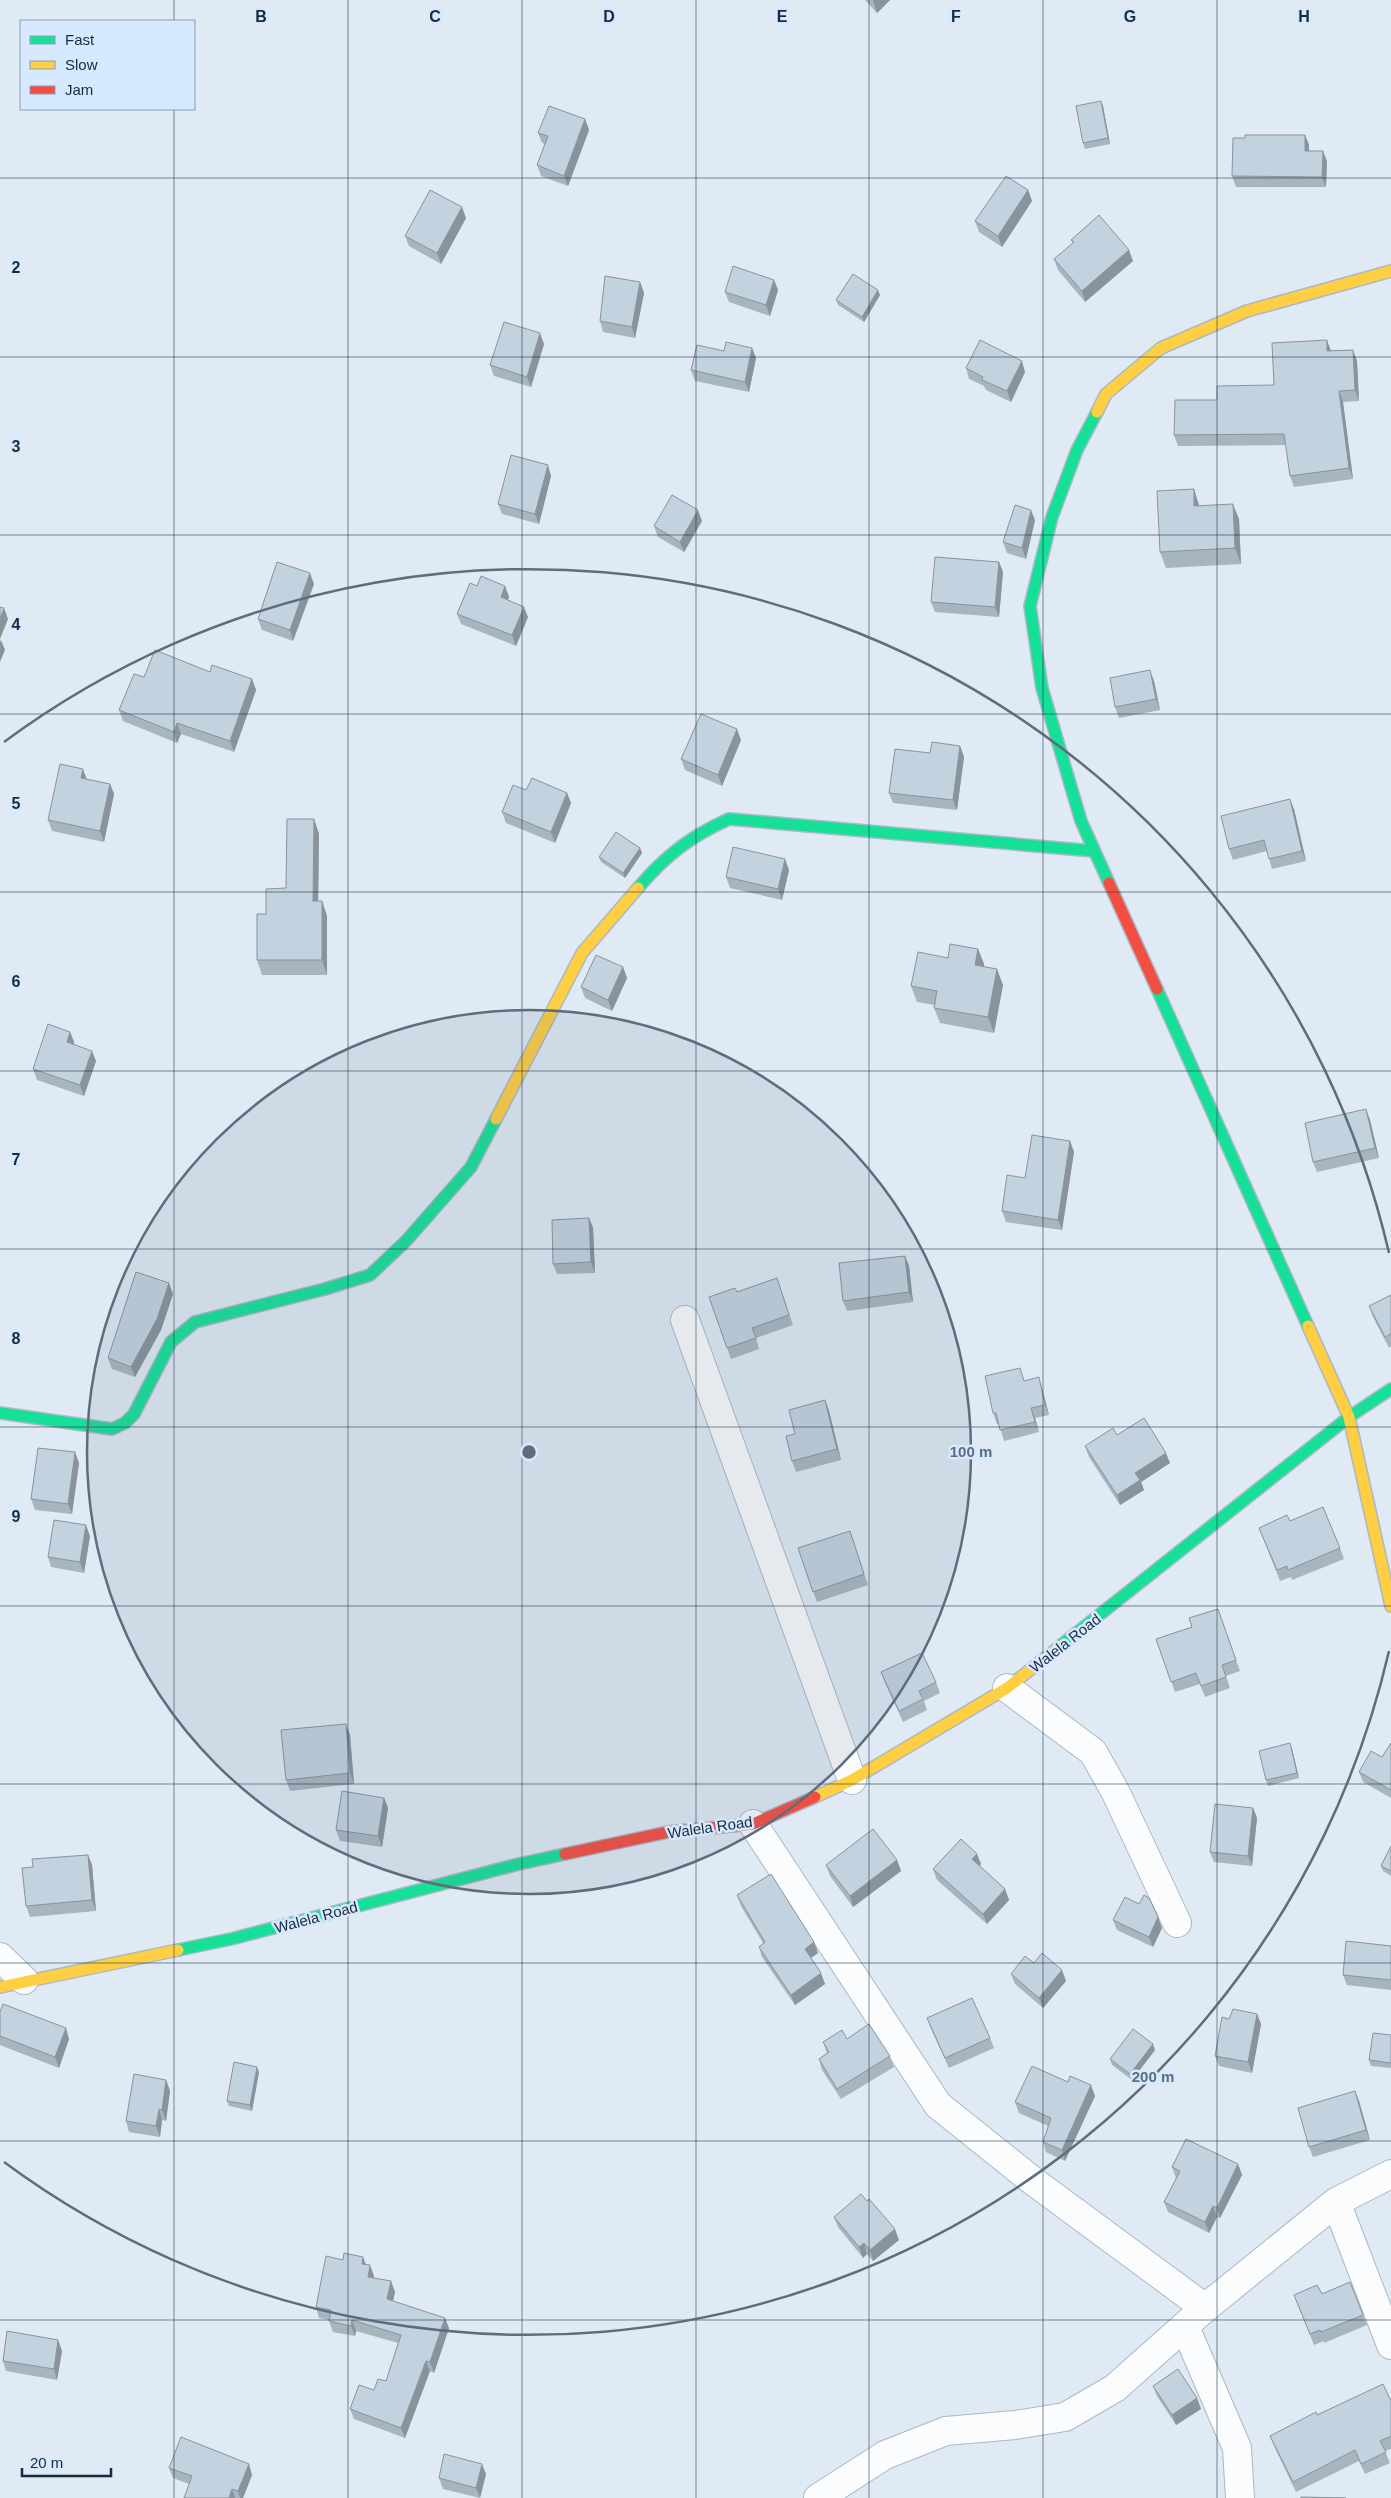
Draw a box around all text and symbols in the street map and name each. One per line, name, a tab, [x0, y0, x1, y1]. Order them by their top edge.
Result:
text: B	[255, 8, 267, 25]
text: C	[429, 8, 441, 25]
text: D	[603, 8, 615, 25]
text: E	[777, 8, 788, 25]
text: F	[951, 8, 961, 25]
text: G	[1124, 8, 1136, 25]
text: H	[1298, 8, 1310, 25]
legend	[20, 20, 195, 110]
text: Fast	[65, 31, 95, 48]
text: Slow	[65, 56, 98, 73]
text: Jam	[65, 81, 93, 98]
text: 2	[12, 259, 21, 276]
text: 3	[12, 438, 21, 455]
text: 4	[12, 616, 21, 633]
text: 5	[12, 795, 21, 812]
text: 6	[12, 973, 21, 990]
text: 7	[12, 1151, 21, 1168]
text: 8	[12, 1330, 21, 1347]
centre of rings	[520, 1443, 538, 1461]
text: 100 m	[950, 1443, 992, 1460]
text: 9	[12, 1508, 21, 1525]
street label: Walela Road	[1026, 1610, 1104, 1676]
street label: Walela Road	[667, 1813, 753, 1841]
street label: Walela Road	[273, 1898, 359, 1936]
text: 200 m	[1132, 2068, 1174, 2085]
scale bar	[22, 2446, 111, 2478]
text: 20 m	[30, 2454, 63, 2471]

